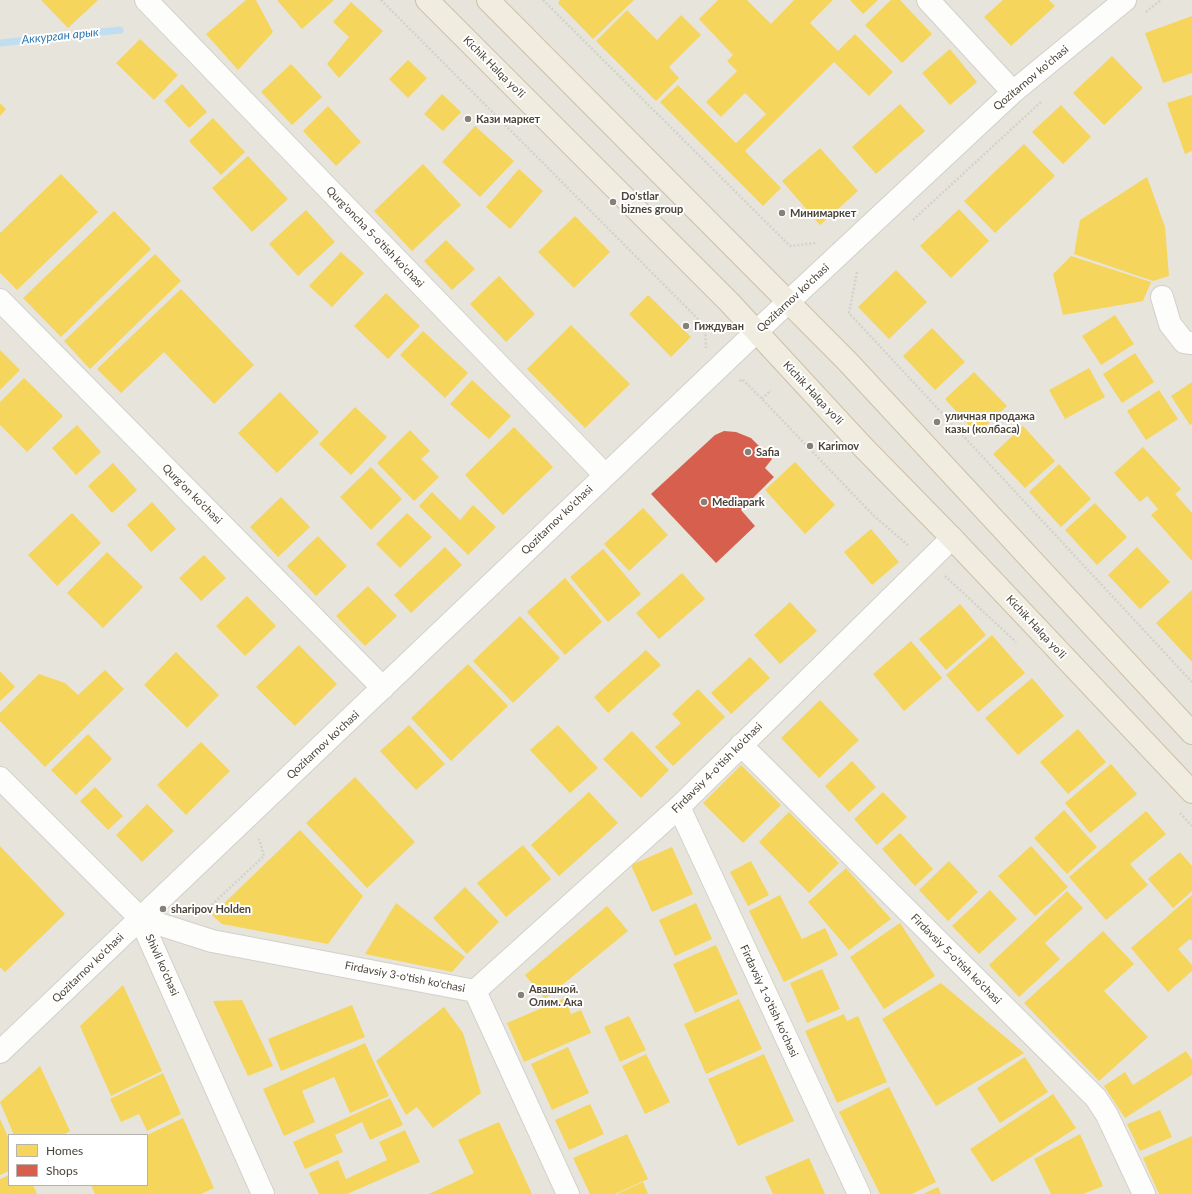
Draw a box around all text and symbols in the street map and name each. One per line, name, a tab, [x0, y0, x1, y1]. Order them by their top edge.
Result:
water label: Аккурган арык	[21, 25, 99, 47]
street label: Kichik Halqa yo'li	[460, 33, 528, 101]
street label: Qozitarnov ko'chasi	[991, 43, 1071, 113]
place label: Кази маркет	[476, 112, 540, 126]
marker: Кази маркет	[463, 114, 473, 124]
street label: Qurg'oncha 5-o'tish ko'chasi	[323, 184, 427, 290]
place label: Do'stlar biznes group	[621, 189, 683, 215]
marker: Do'stlar biznes group	[608, 197, 618, 207]
place label: Минимаркет	[790, 206, 856, 220]
marker: Минимаркет	[777, 208, 787, 218]
street label: Qozitarnov ko'chasi	[754, 261, 832, 335]
place label: Гиждуван	[694, 319, 744, 333]
marker: Гиждуван	[681, 321, 691, 331]
street label: Kichik Halqa yo'li	[780, 358, 846, 428]
place label: уличная продажа казы (колбаса)	[945, 409, 1035, 435]
marker: уличная продажа казы (колбаса)	[932, 417, 942, 427]
place label: Karimov	[818, 439, 859, 453]
marker: Karimov	[805, 441, 815, 451]
place label: Safia	[756, 445, 780, 459]
marker: Safia	[743, 447, 753, 457]
street label: Qurg'on ko'chasi	[159, 461, 225, 527]
street label: Qozitarnov ko'chasi	[519, 483, 595, 557]
place label: Mediapark	[712, 495, 765, 509]
marker: Mediapark	[699, 497, 709, 507]
street label: Kichik Halqa yo'li	[1003, 592, 1069, 662]
street label: Qozitarnov ko'chasi	[284, 708, 362, 782]
street label: Firdavsiy 4-o'tish ko'chasi	[669, 720, 765, 816]
place label: sharipov Holden	[171, 902, 251, 916]
marker: sharipov Holden	[158, 904, 168, 914]
street label: Firdavsiy 5-o'tish ko'chasi	[908, 911, 1004, 1007]
street label: Qozitarnov ko'chasi	[50, 931, 126, 1005]
street label: Shivli ko'chasi	[143, 932, 181, 998]
street label: Firdavsiy 1-o'tish ko'chasi	[737, 943, 801, 1059]
street label: Firdavsiy 3-o'tish ko'chasi	[344, 959, 466, 995]
place label: Авашной. Олим. Ака	[529, 982, 583, 1008]
marker: Авашной. Олим. Ака	[516, 990, 526, 1000]
legend	[8, 1134, 148, 1186]
text: Homes	[46, 1143, 83, 1158]
text: Shops	[46, 1163, 78, 1178]

